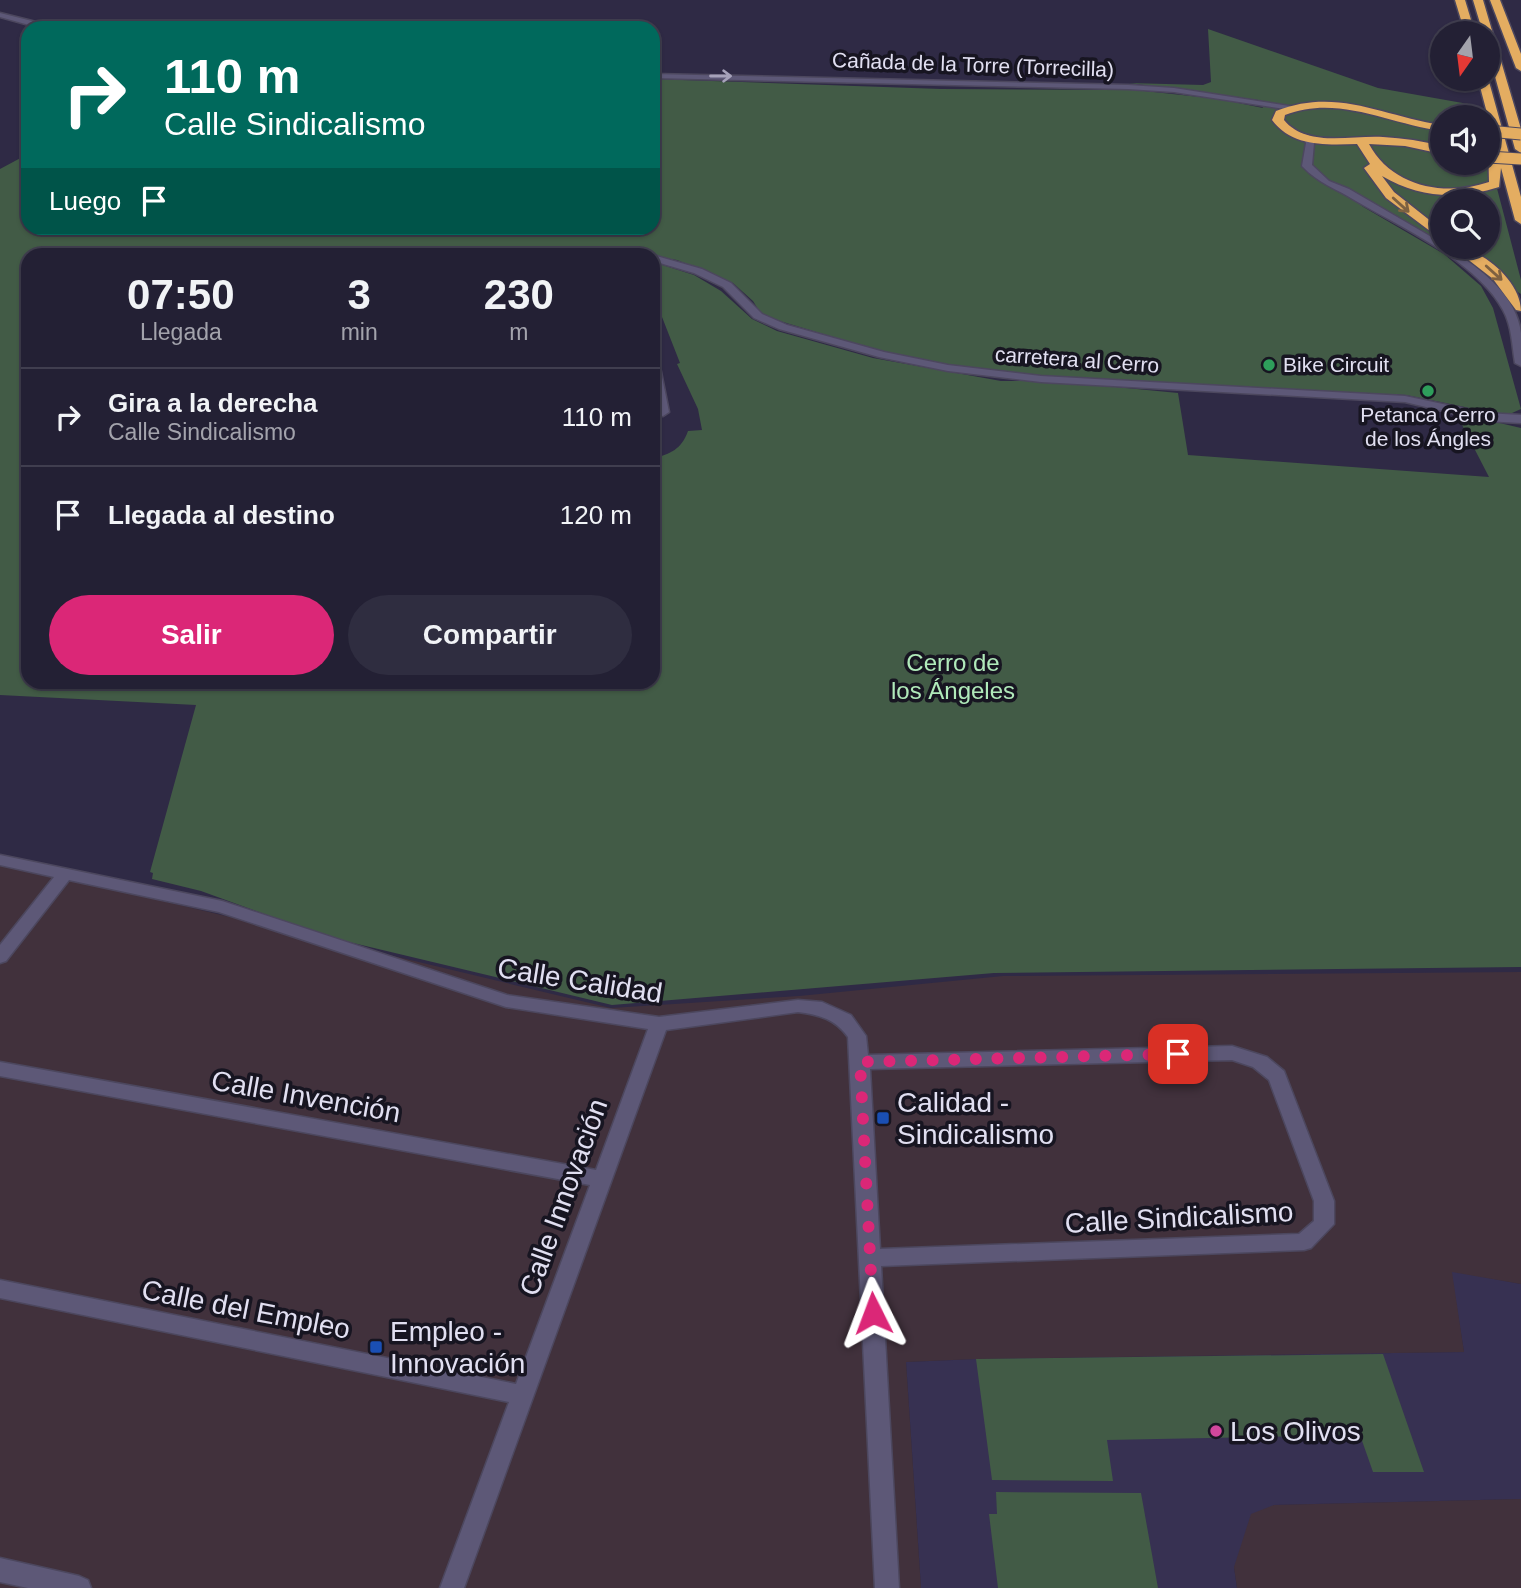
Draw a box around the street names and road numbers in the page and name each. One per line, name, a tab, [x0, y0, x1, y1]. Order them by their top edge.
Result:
street label: Cañada de la Torre (Torrecilla)	[832, 48, 1114, 81]
street label: carretera al Cerro	[994, 342, 1160, 377]
street label: Calle Calidad	[495, 952, 665, 1009]
street label: Calle Invención	[209, 1065, 403, 1128]
street label: Calle Innovación	[514, 1095, 613, 1300]
street label: Calle Sindicalismo	[1064, 1196, 1294, 1239]
street label: Calle del Empleo	[139, 1274, 353, 1345]

